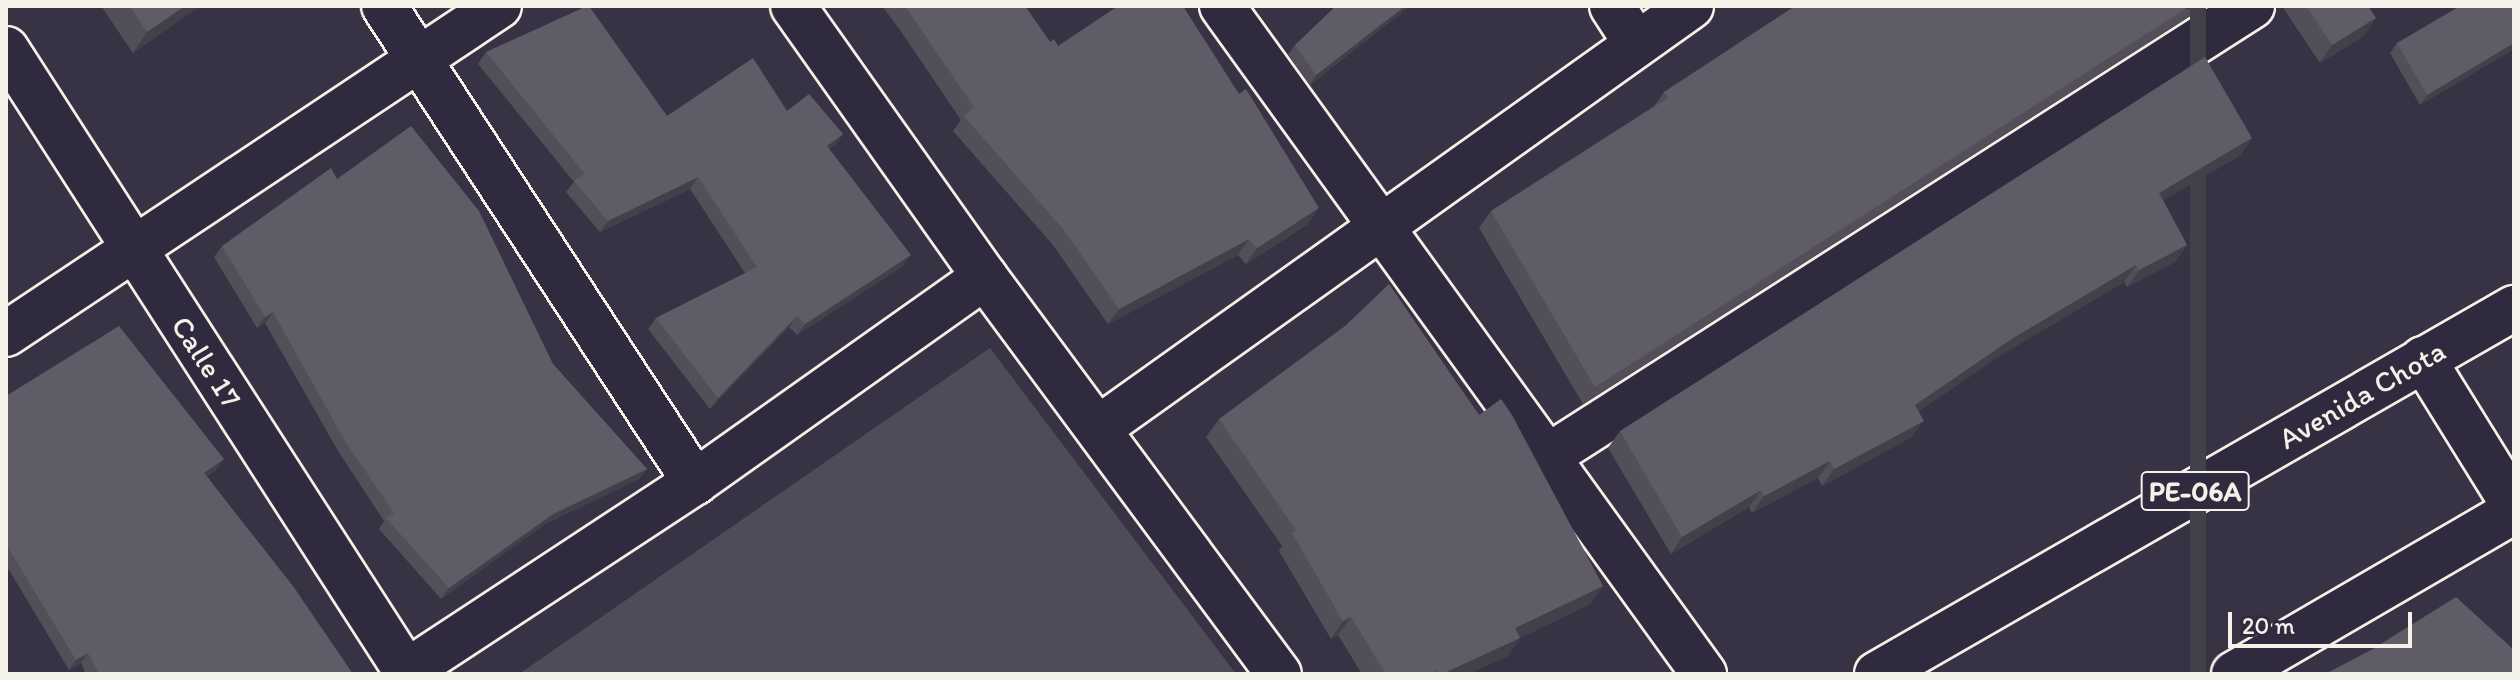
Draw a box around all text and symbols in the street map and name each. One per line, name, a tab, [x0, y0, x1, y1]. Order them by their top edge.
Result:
street label: Calle 17	[163, 310, 249, 414]
street label: Avenida Chota	[2272, 333, 2452, 457]
road number: PE-06A	[2139, 467, 2251, 515]
scale bar	[2232, 596, 2416, 646]
text: 20 m	[2242, 611, 2295, 640]

